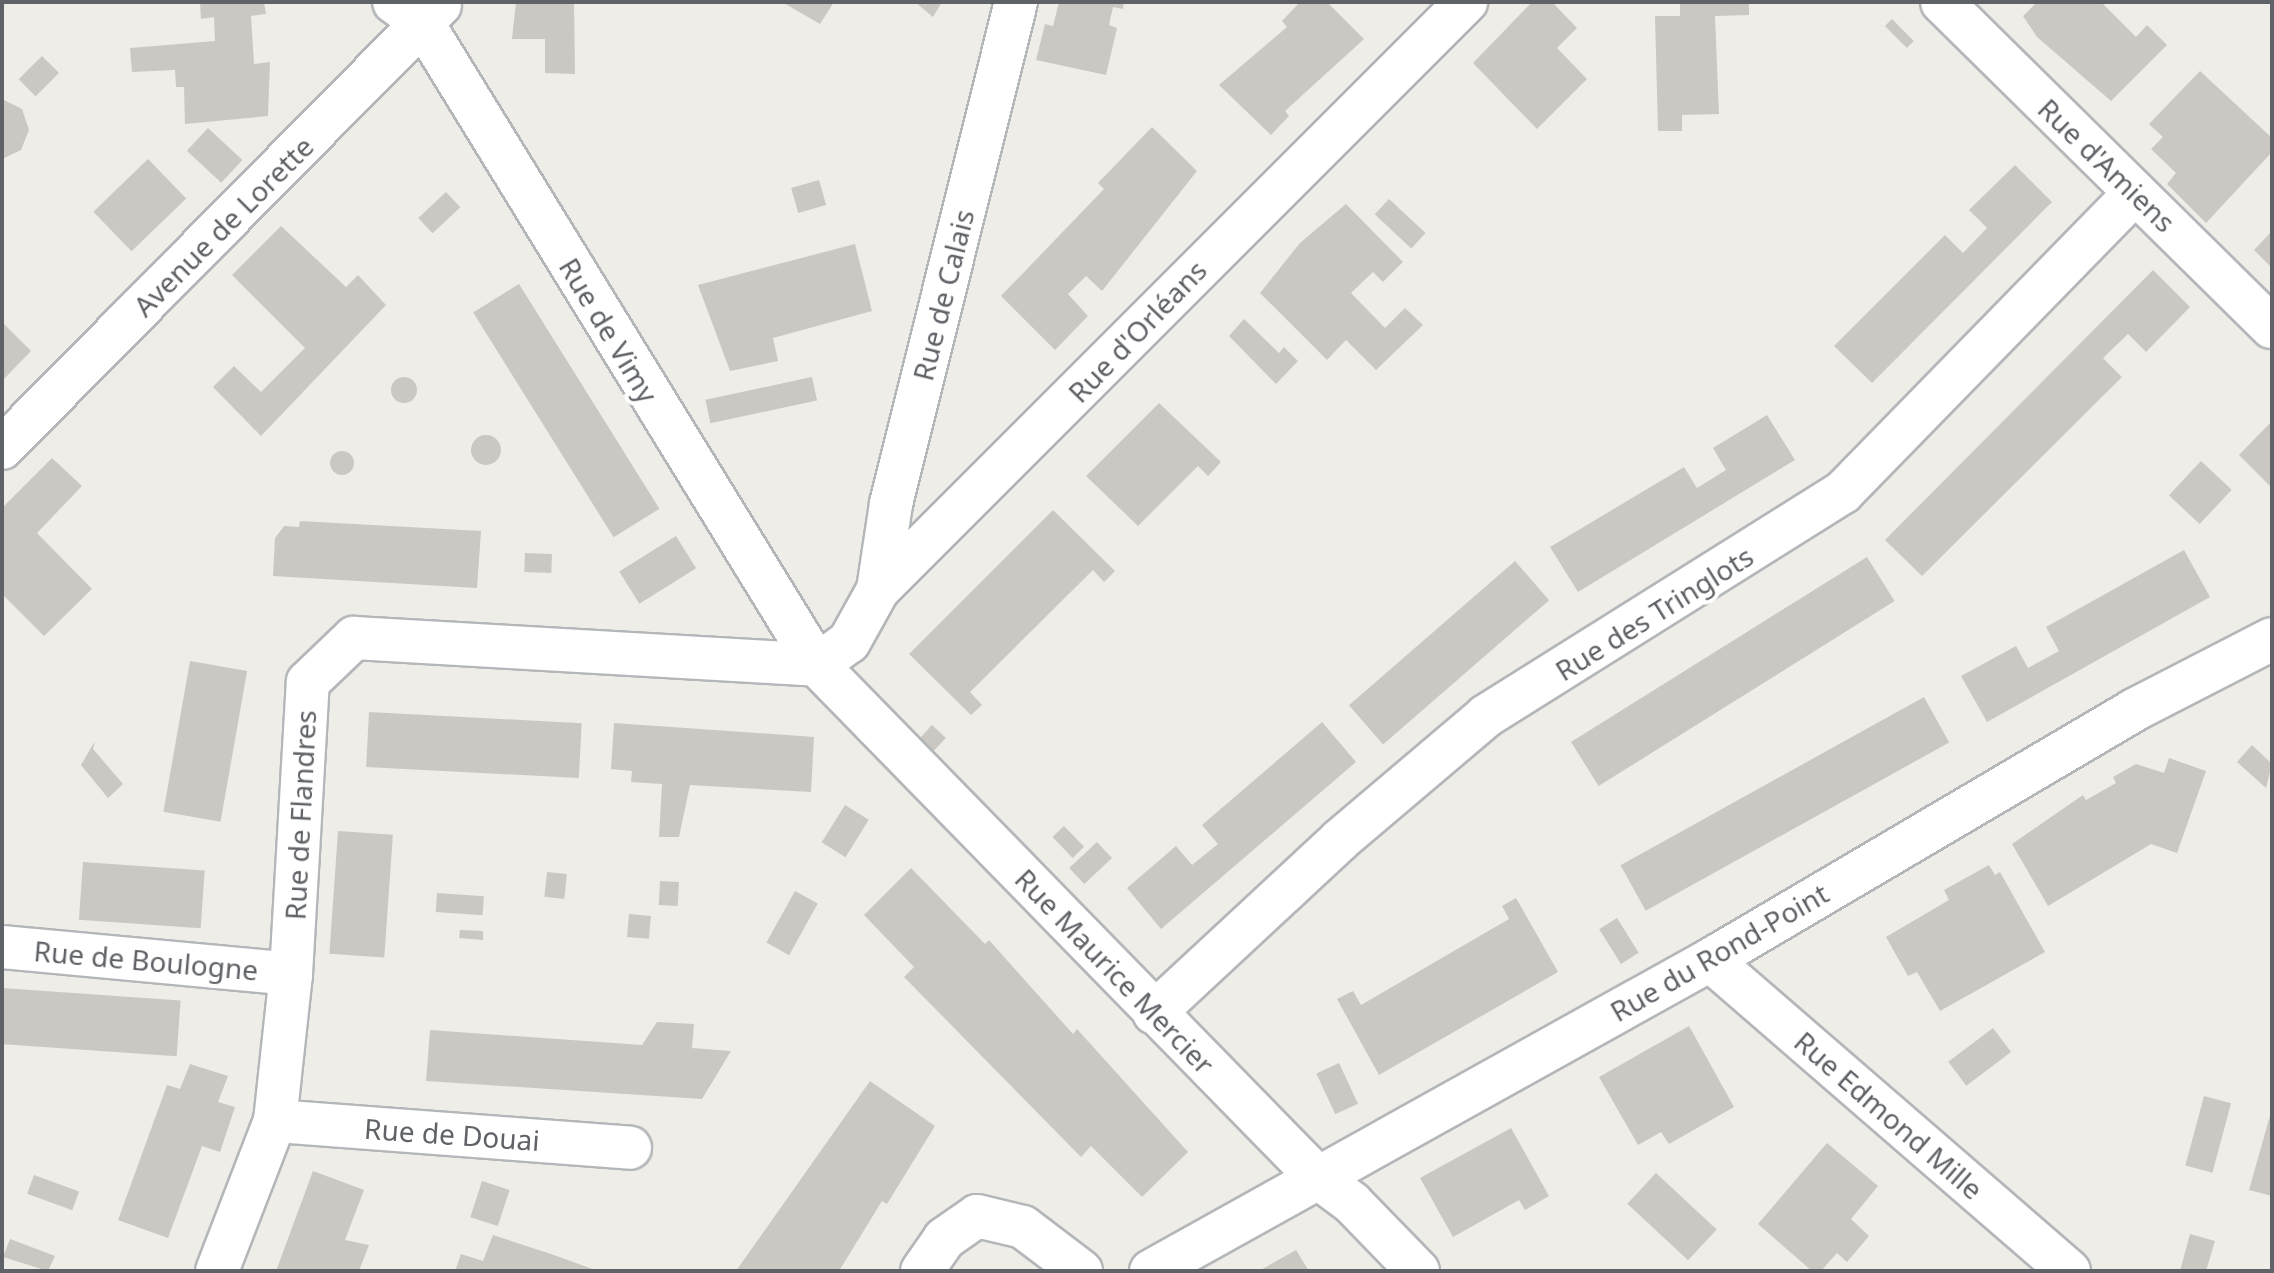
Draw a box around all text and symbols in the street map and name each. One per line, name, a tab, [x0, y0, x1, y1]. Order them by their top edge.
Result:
street label: Rue d'Amiens	[2032, 91, 2182, 239]
street label: Avenue de Lorette	[126, 129, 320, 323]
street label: Rue de Calais	[906, 206, 980, 384]
street label: Rue de Vimy	[553, 252, 665, 408]
street label: Rue d'Orléans	[1061, 253, 1213, 409]
street label: Rue des Tringlots	[1549, 539, 1759, 687]
street label: Rue de Flandres	[278, 709, 322, 921]
street label: Rue Maurice Mercier	[1009, 862, 1221, 1080]
street label: Rue du Rond-Point	[1604, 876, 1834, 1028]
street label: Rue de Boulogne	[32, 933, 260, 987]
street label: Rue Edmond Mille	[1788, 1024, 1990, 1206]
street label: Rue de Douai	[363, 1111, 541, 1157]

